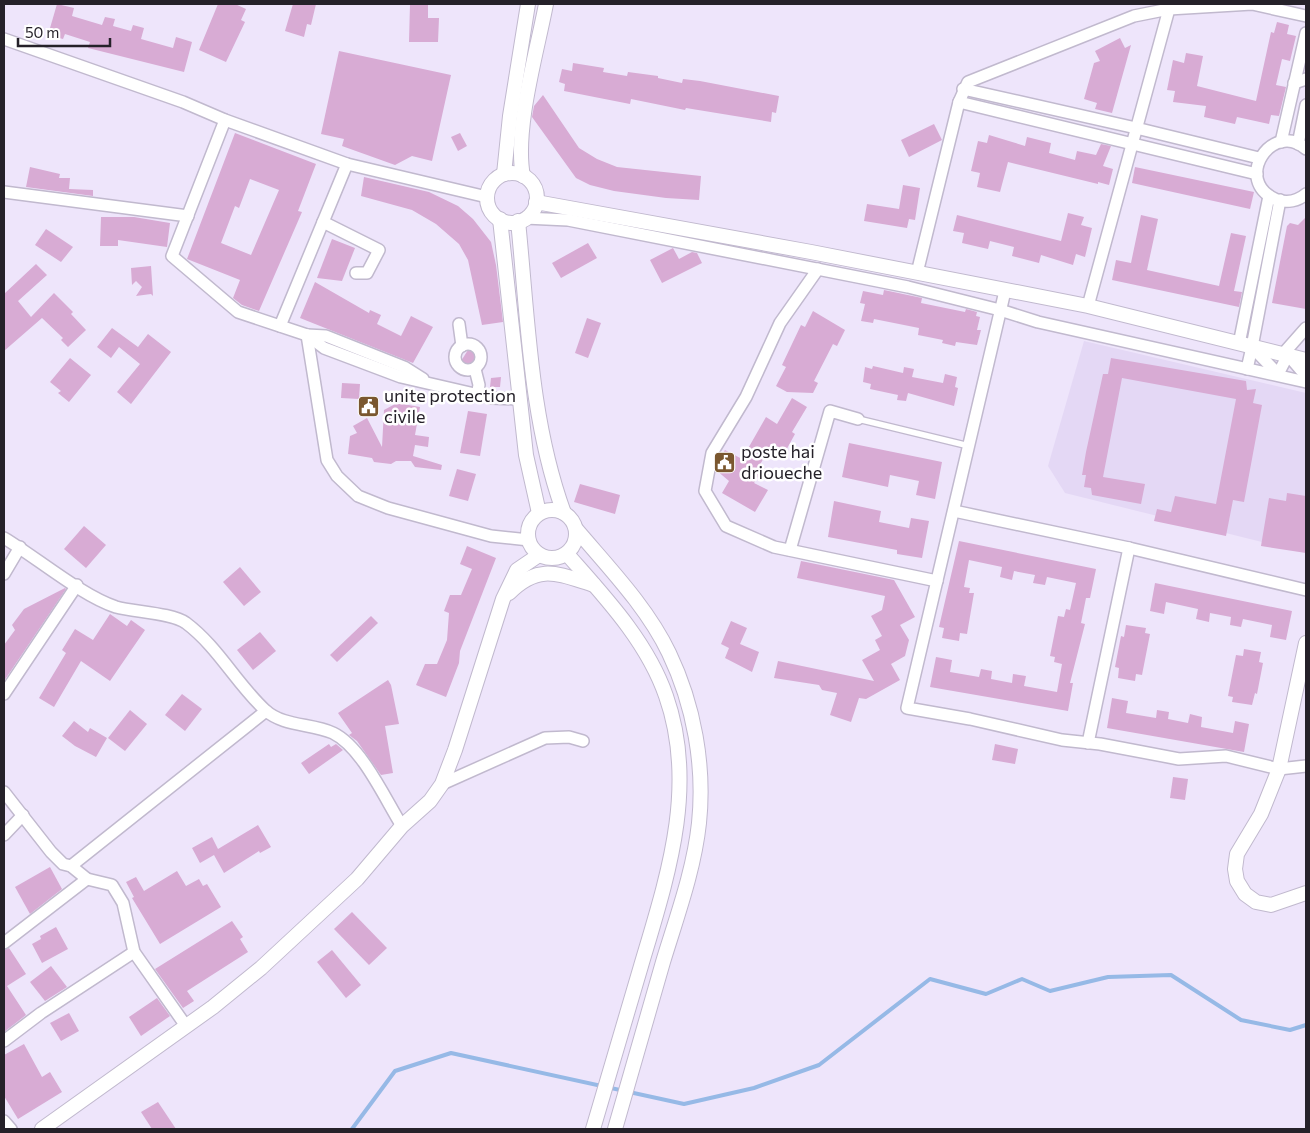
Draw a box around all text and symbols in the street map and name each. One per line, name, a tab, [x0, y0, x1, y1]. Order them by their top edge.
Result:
scale bar	[18, 15, 110, 47]
text: 50 m	[25, 23, 59, 41]
place label: unite protection civile	[384, 384, 516, 427]
public building icon: unite protection civile	[356, 394, 380, 418]
place label: poste hai drioueche	[741, 440, 822, 483]
public building icon: poste hai drioueche	[713, 450, 737, 474]

